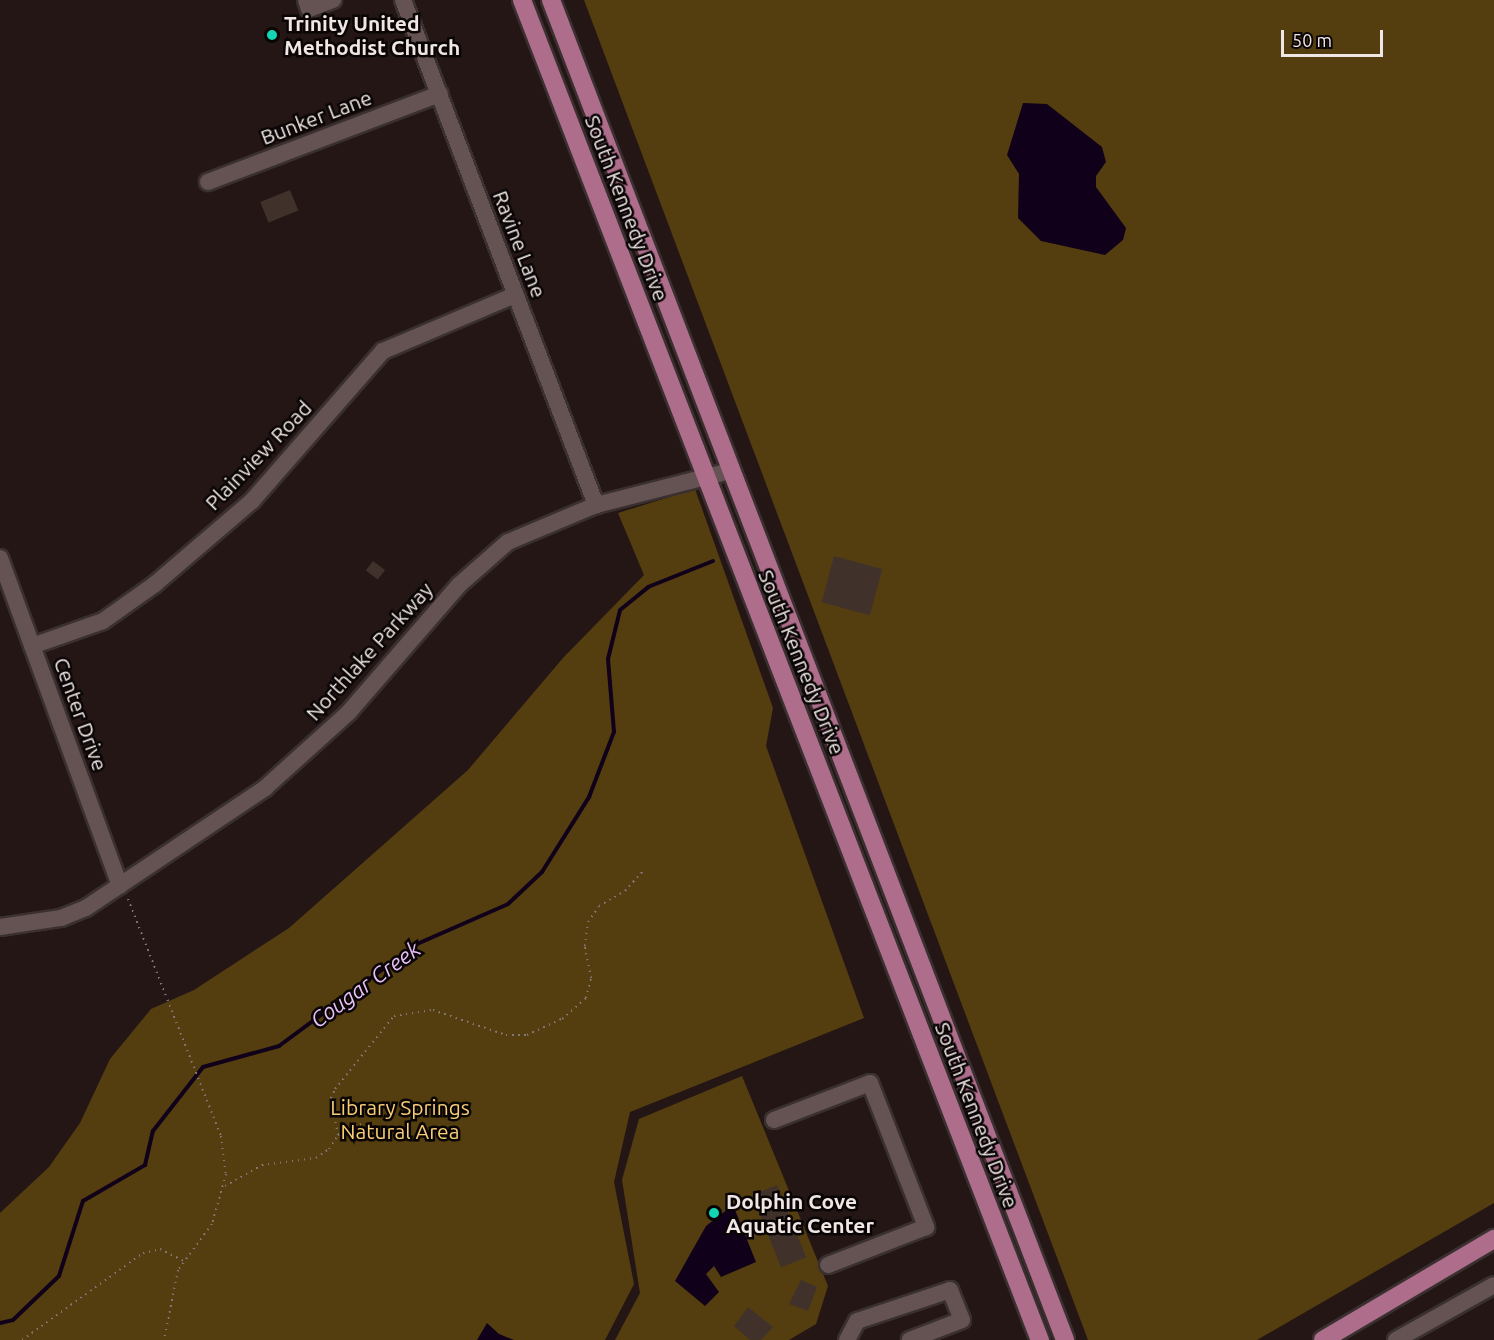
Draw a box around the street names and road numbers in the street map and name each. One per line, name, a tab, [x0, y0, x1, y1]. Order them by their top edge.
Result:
street label: Bunker Lane	[257, 84, 375, 150]
street label: South Kennedy Drive	[580, 112, 674, 304]
street label: Ravine Lane	[488, 187, 552, 301]
street label: Plainview Road	[199, 395, 317, 515]
street label: South Kennedy Drive	[753, 566, 851, 758]
street label: Northlake Parkway	[300, 577, 438, 725]
street label: Center Drive	[49, 654, 113, 774]
street label: South Kennedy Drive	[930, 1019, 1024, 1211]

